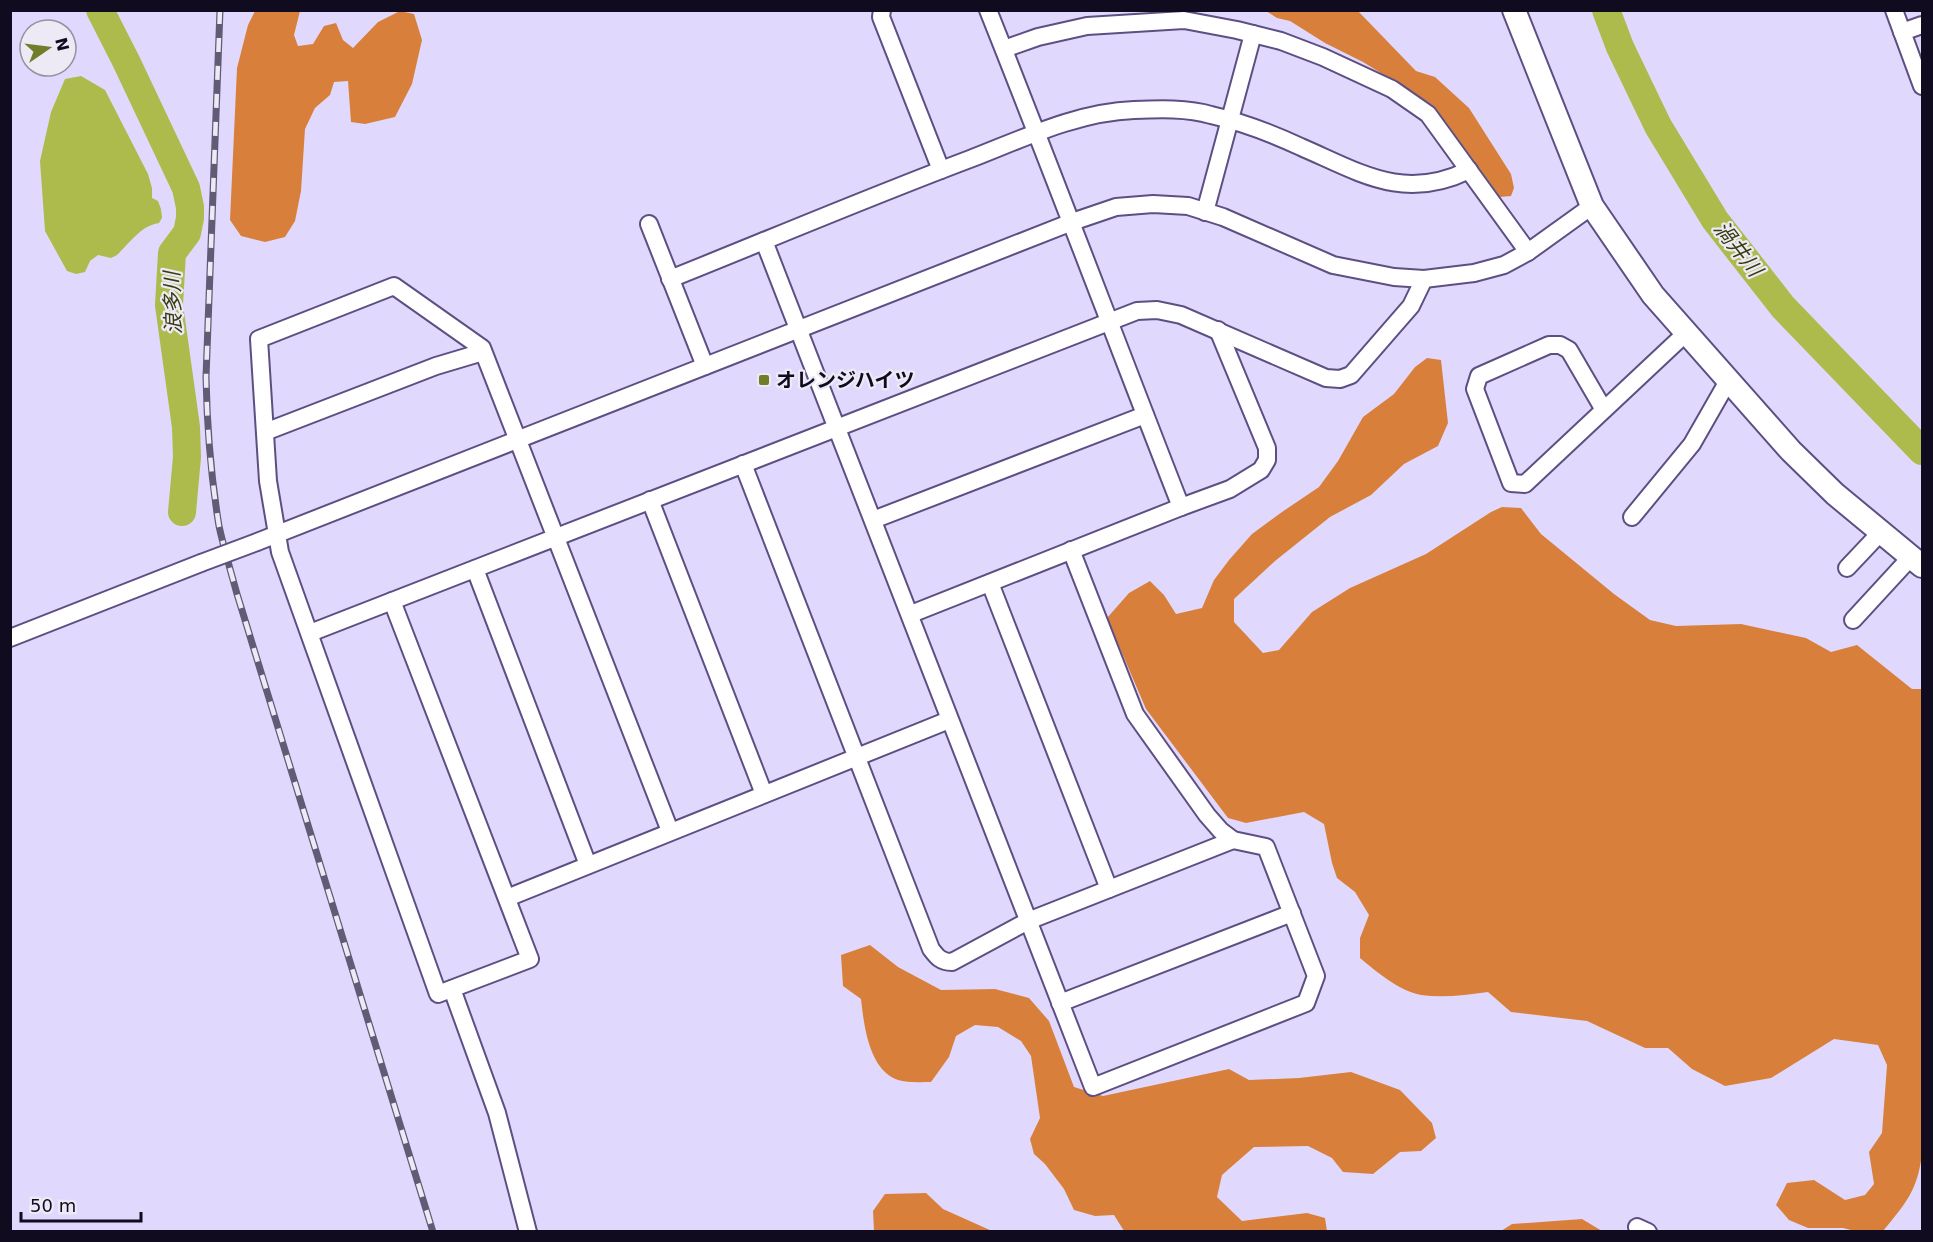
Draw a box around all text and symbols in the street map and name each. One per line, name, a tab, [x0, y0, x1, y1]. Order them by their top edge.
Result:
north arrow	[18, 18, 78, 78]
text: N	[51, 36, 73, 53]
water label: 渦井川	[1709, 217, 1768, 283]
water label: 浪多川	[160, 269, 186, 335]
place label: オレンジハイツ	[776, 368, 914, 392]
marker: オレンジハイツ	[757, 373, 771, 387]
scale bar	[21, 1185, 141, 1223]
text: 50 m	[30, 1195, 76, 1216]

